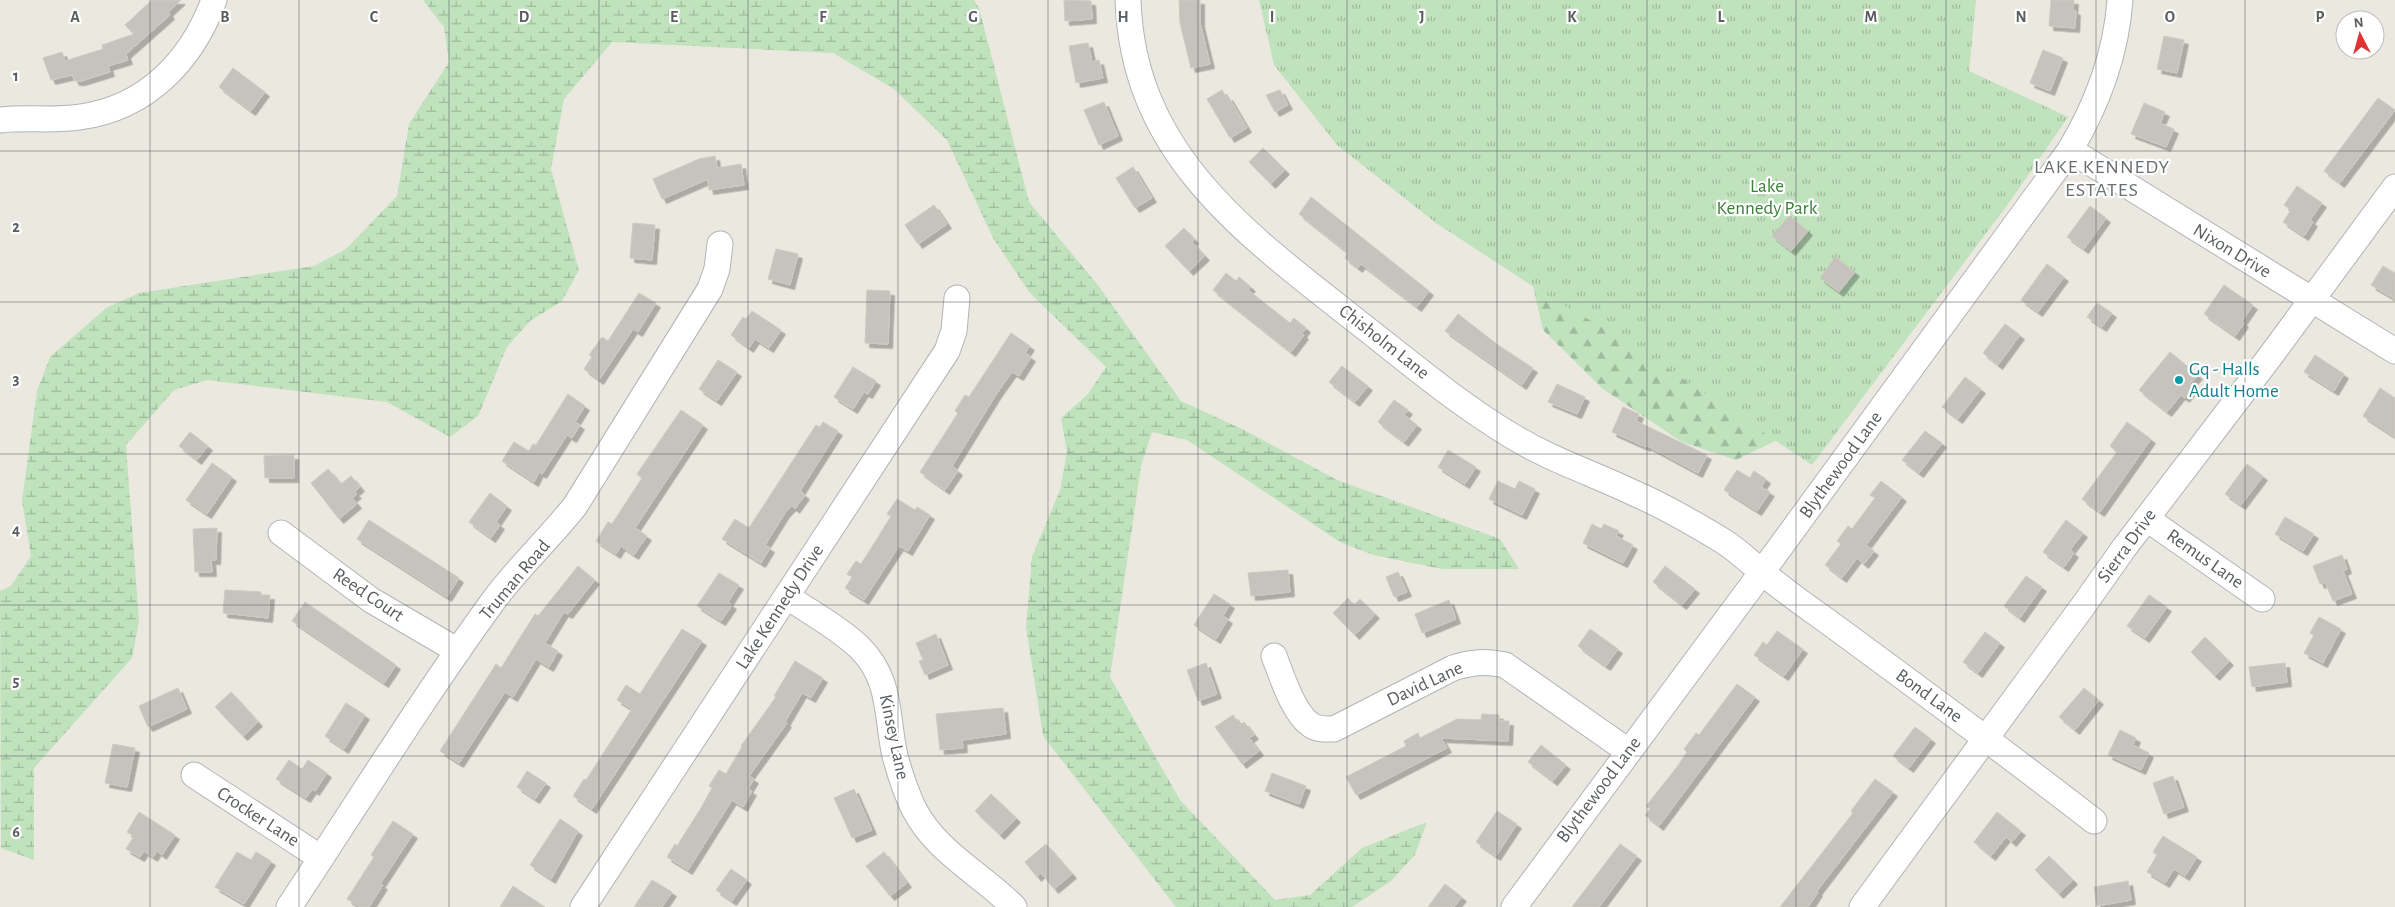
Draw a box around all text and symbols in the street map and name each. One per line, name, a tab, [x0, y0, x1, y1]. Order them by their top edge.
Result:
text: A	[70, 9, 80, 25]
text: B	[220, 9, 230, 25]
text: C	[370, 9, 379, 25]
text: D	[519, 9, 530, 25]
text: E	[670, 9, 678, 25]
text: F	[819, 9, 827, 25]
text: G	[968, 9, 978, 25]
text: H	[1117, 9, 1129, 25]
text: I	[1270, 9, 1274, 25]
text: J	[1419, 9, 1425, 25]
text: K	[1567, 9, 1577, 25]
text: L	[1718, 9, 1725, 25]
text: M	[1865, 9, 1877, 25]
text: N	[2015, 9, 2027, 25]
text: O	[2165, 9, 2175, 25]
text: P	[2316, 9, 2325, 25]
north arrow	[2335, 10, 2385, 60]
text: N	[2353, 16, 2364, 31]
text: 1	[13, 68, 19, 84]
district label: LAKE KENNEDY ESTATES	[2034, 157, 2170, 200]
park label: Lake Kennedy Park	[1717, 177, 1818, 218]
text: 2	[12, 219, 20, 235]
street label: Nixon Drive	[2190, 220, 2274, 282]
street label: Chisholm Lane	[1335, 301, 1433, 383]
place label: Gq - Halls Adult Home	[2189, 360, 2279, 401]
text: 3	[13, 371, 20, 387]
marker: Gq - Halls Adult Home	[2173, 374, 2185, 386]
street label: Blythewood Lane	[1796, 408, 1886, 522]
street label: Sierra Drive	[2094, 506, 2160, 586]
text: 4	[12, 522, 20, 538]
street label: Remus Lane	[2163, 526, 2247, 592]
street label: Truman Road	[476, 536, 554, 624]
street label: Lake Kennedy Drive	[733, 541, 827, 673]
street label: Reed Court	[329, 565, 407, 625]
street label: David Lane	[1384, 658, 1466, 710]
street label: Bond Lane	[1892, 666, 1966, 726]
text: 5	[13, 673, 20, 689]
street label: Kinsey Lane	[876, 693, 912, 781]
street label: Blythewood Lane	[1553, 734, 1645, 846]
street label: Crocker Lane	[214, 784, 302, 850]
text: 6	[12, 824, 20, 840]

